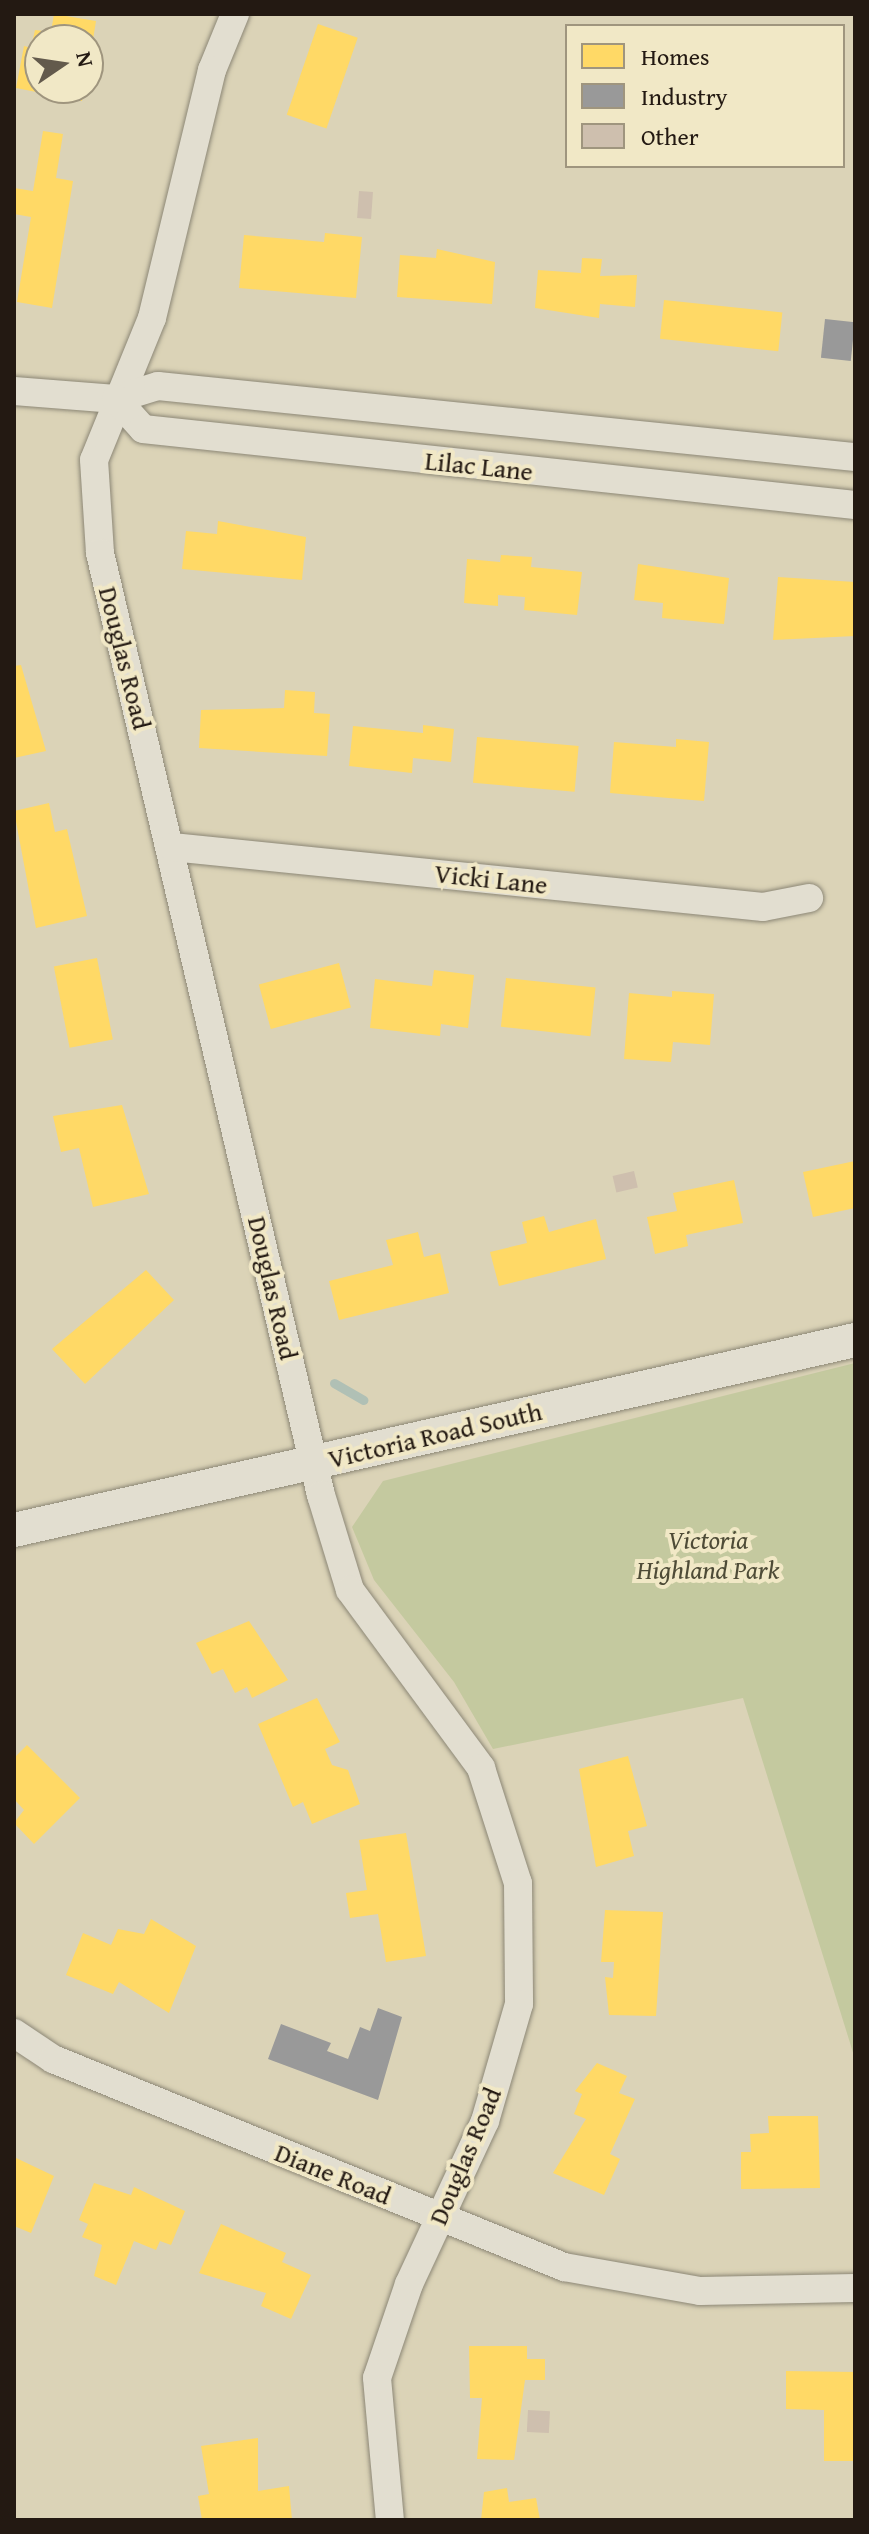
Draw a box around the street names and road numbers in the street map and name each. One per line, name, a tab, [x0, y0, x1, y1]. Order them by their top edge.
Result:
street label: Lilac Lane	[423, 445, 535, 487]
street label: Douglas Road	[92, 583, 158, 733]
street label: Vicki Lane	[433, 858, 549, 900]
street label: Douglas Road	[241, 1213, 305, 1363]
street label: Victoria Road South	[325, 1395, 545, 1475]
street label: Douglas Road	[422, 2083, 508, 2229]
street label: Diane Road	[270, 2137, 396, 2211]

